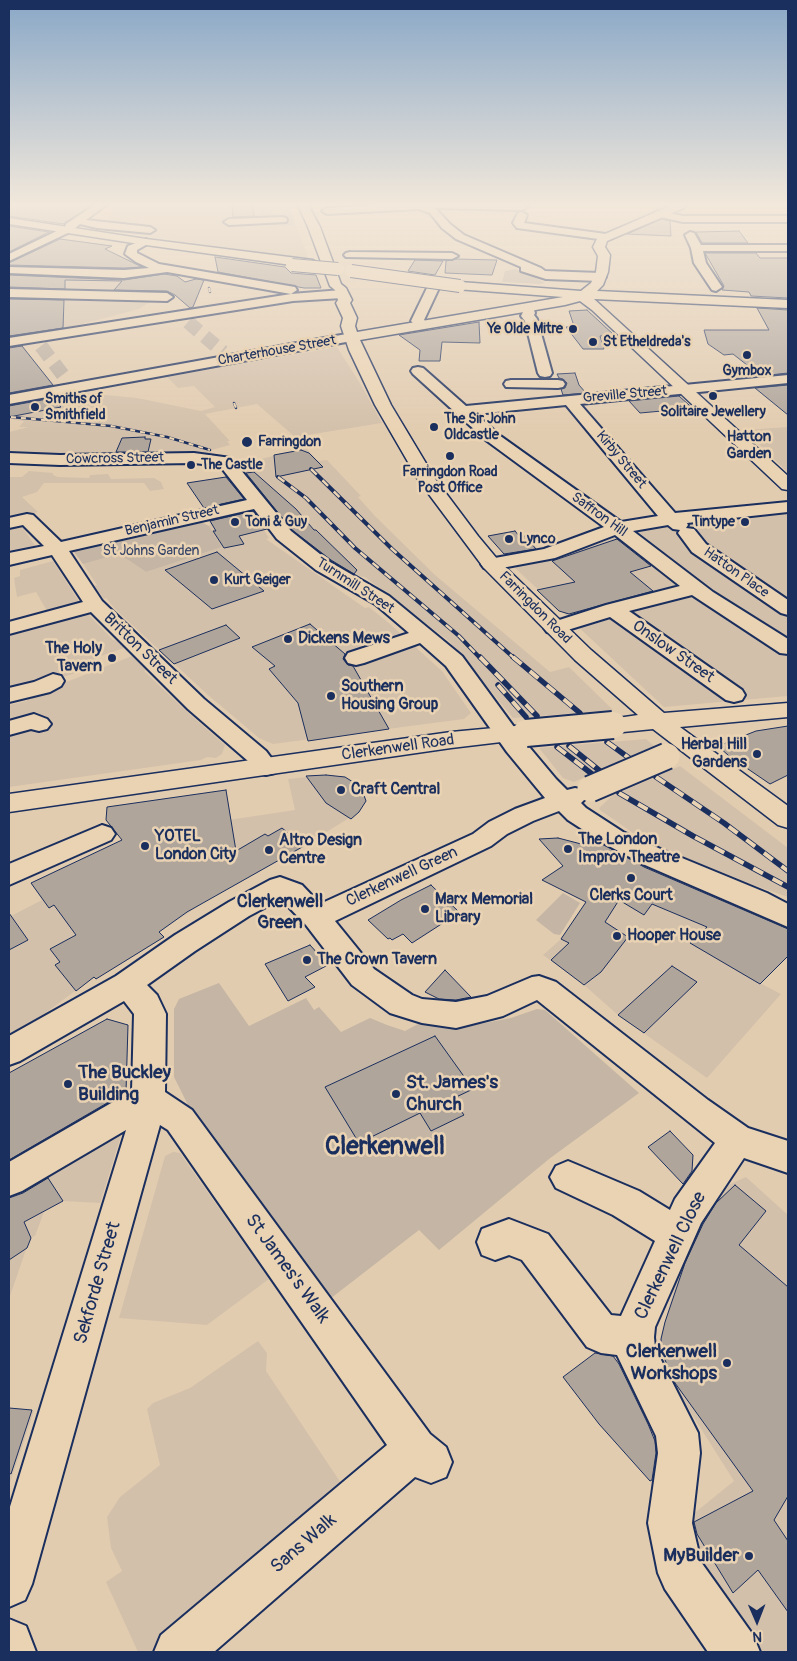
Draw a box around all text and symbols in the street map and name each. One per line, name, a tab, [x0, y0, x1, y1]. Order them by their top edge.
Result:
place label: Ye Olde Mitre	[487, 321, 563, 337]
marker: Ye Olde Mitre	[567, 323, 579, 335]
street label: Charterhouse Street	[217, 332, 337, 370]
place label: St Etheldreda's	[603, 334, 690, 350]
marker: St Etheldreda's	[587, 336, 599, 348]
marker: Gymbox	[741, 349, 753, 361]
place label: Gymbox	[723, 363, 771, 379]
street label: Greville Street	[582, 383, 668, 407]
marker: Solitaire Jewellery	[707, 390, 719, 402]
place label: Smiths of Smithfield	[45, 391, 106, 424]
marker: Smiths of Smithfield	[29, 401, 41, 413]
place label: Solitaire Jewellery	[660, 404, 766, 420]
place label: The Sir John Oldcastle	[444, 411, 516, 444]
marker: The Sir John Oldcastle	[428, 421, 440, 433]
street label: Kirby Street	[592, 428, 650, 492]
district label: Hatton Garden	[726, 428, 772, 463]
place label: Farringdon	[258, 434, 321, 450]
marker: Farringdon	[240, 435, 254, 449]
street label: Cowcross Street	[66, 450, 164, 468]
marker: Farringdon Road Post Office	[444, 450, 456, 462]
place label: The Castle	[201, 457, 263, 473]
marker: The Castle	[185, 459, 197, 471]
place label: Farringdon Road Post Office	[402, 464, 498, 497]
street label: Saffron Hill	[568, 489, 630, 541]
street label: Benjamin Street	[123, 502, 221, 540]
place label: Toni & Guy	[245, 514, 307, 530]
place label: Tintype	[692, 514, 735, 530]
marker: Toni & Guy	[229, 516, 241, 528]
marker: Tintype	[739, 516, 751, 528]
place label: Lynco	[519, 531, 555, 547]
marker: Lynco	[503, 533, 515, 545]
park label: St Johns Garden	[103, 543, 199, 559]
street label: Hatton Place	[700, 544, 772, 602]
street label: Turnmill Street	[313, 554, 397, 618]
street label: Farringdon Road	[495, 568, 575, 648]
place label: Kurt Geiger	[224, 572, 291, 588]
marker: Kurt Geiger	[208, 574, 220, 586]
street label: Britton Street	[99, 609, 181, 689]
street label: Onslow Street	[628, 617, 718, 687]
place label: Dickens Mews	[298, 629, 390, 649]
marker: Dickens Mews	[282, 633, 294, 645]
place label: The Holy Tavern	[45, 639, 102, 677]
marker: The Holy Tavern	[106, 652, 118, 664]
place label: Southern Housing Group	[341, 677, 438, 715]
marker: Southern Housing Group	[325, 690, 337, 702]
street label: Clerkenwell Road	[340, 731, 456, 765]
place label: Herbal Hill Gardens	[681, 735, 747, 773]
marker: Herbal Hill Gardens	[751, 748, 763, 760]
place label: Craft Central	[351, 780, 440, 800]
marker: Craft Central	[335, 784, 347, 796]
place label: YOTEL London City	[155, 827, 236, 865]
place label: The London Improv Theatre	[578, 830, 680, 868]
place label: Altro Design Centre	[279, 831, 362, 869]
marker: YOTEL London City	[139, 840, 151, 852]
street label: Clerkenwell Green	[343, 843, 461, 911]
marker: The London Improv Theatre	[562, 843, 574, 855]
marker: Altro Design Centre	[263, 844, 275, 856]
marker: Clerks Court	[625, 872, 637, 884]
place label: Clerks Court	[589, 886, 673, 906]
place label: Marx Memorial Library	[435, 890, 533, 928]
district label: Clerkenwell Green	[237, 891, 323, 934]
marker: Marx Memorial Library	[419, 903, 431, 915]
place label: Hooper House	[627, 926, 721, 946]
marker: Hooper House	[611, 930, 623, 942]
place label: The Crown Tavern	[317, 950, 437, 970]
marker: The Crown Tavern	[301, 954, 313, 966]
place label: The Buckley Building	[78, 1062, 171, 1106]
place label: St. James's Church	[406, 1072, 498, 1116]
marker: The Buckley Building	[62, 1078, 74, 1090]
marker: St. James's Church	[390, 1088, 402, 1100]
district label: Clerkenwell	[325, 1133, 445, 1163]
street label: Clerkenwell Close	[630, 1188, 712, 1324]
street label: St James's Walk	[240, 1210, 334, 1328]
street label: Sekforde Street	[70, 1219, 126, 1347]
place label: Clerkenwell Workshops	[626, 1341, 717, 1385]
marker: Clerkenwell Workshops	[721, 1357, 733, 1369]
street label: Sans Walk	[266, 1509, 342, 1579]
place label: MyBuilder	[663, 1545, 739, 1567]
marker: MyBuilder	[743, 1550, 755, 1562]
north arrow	[732, 1596, 782, 1646]
text: N	[752, 1628, 762, 1645]

